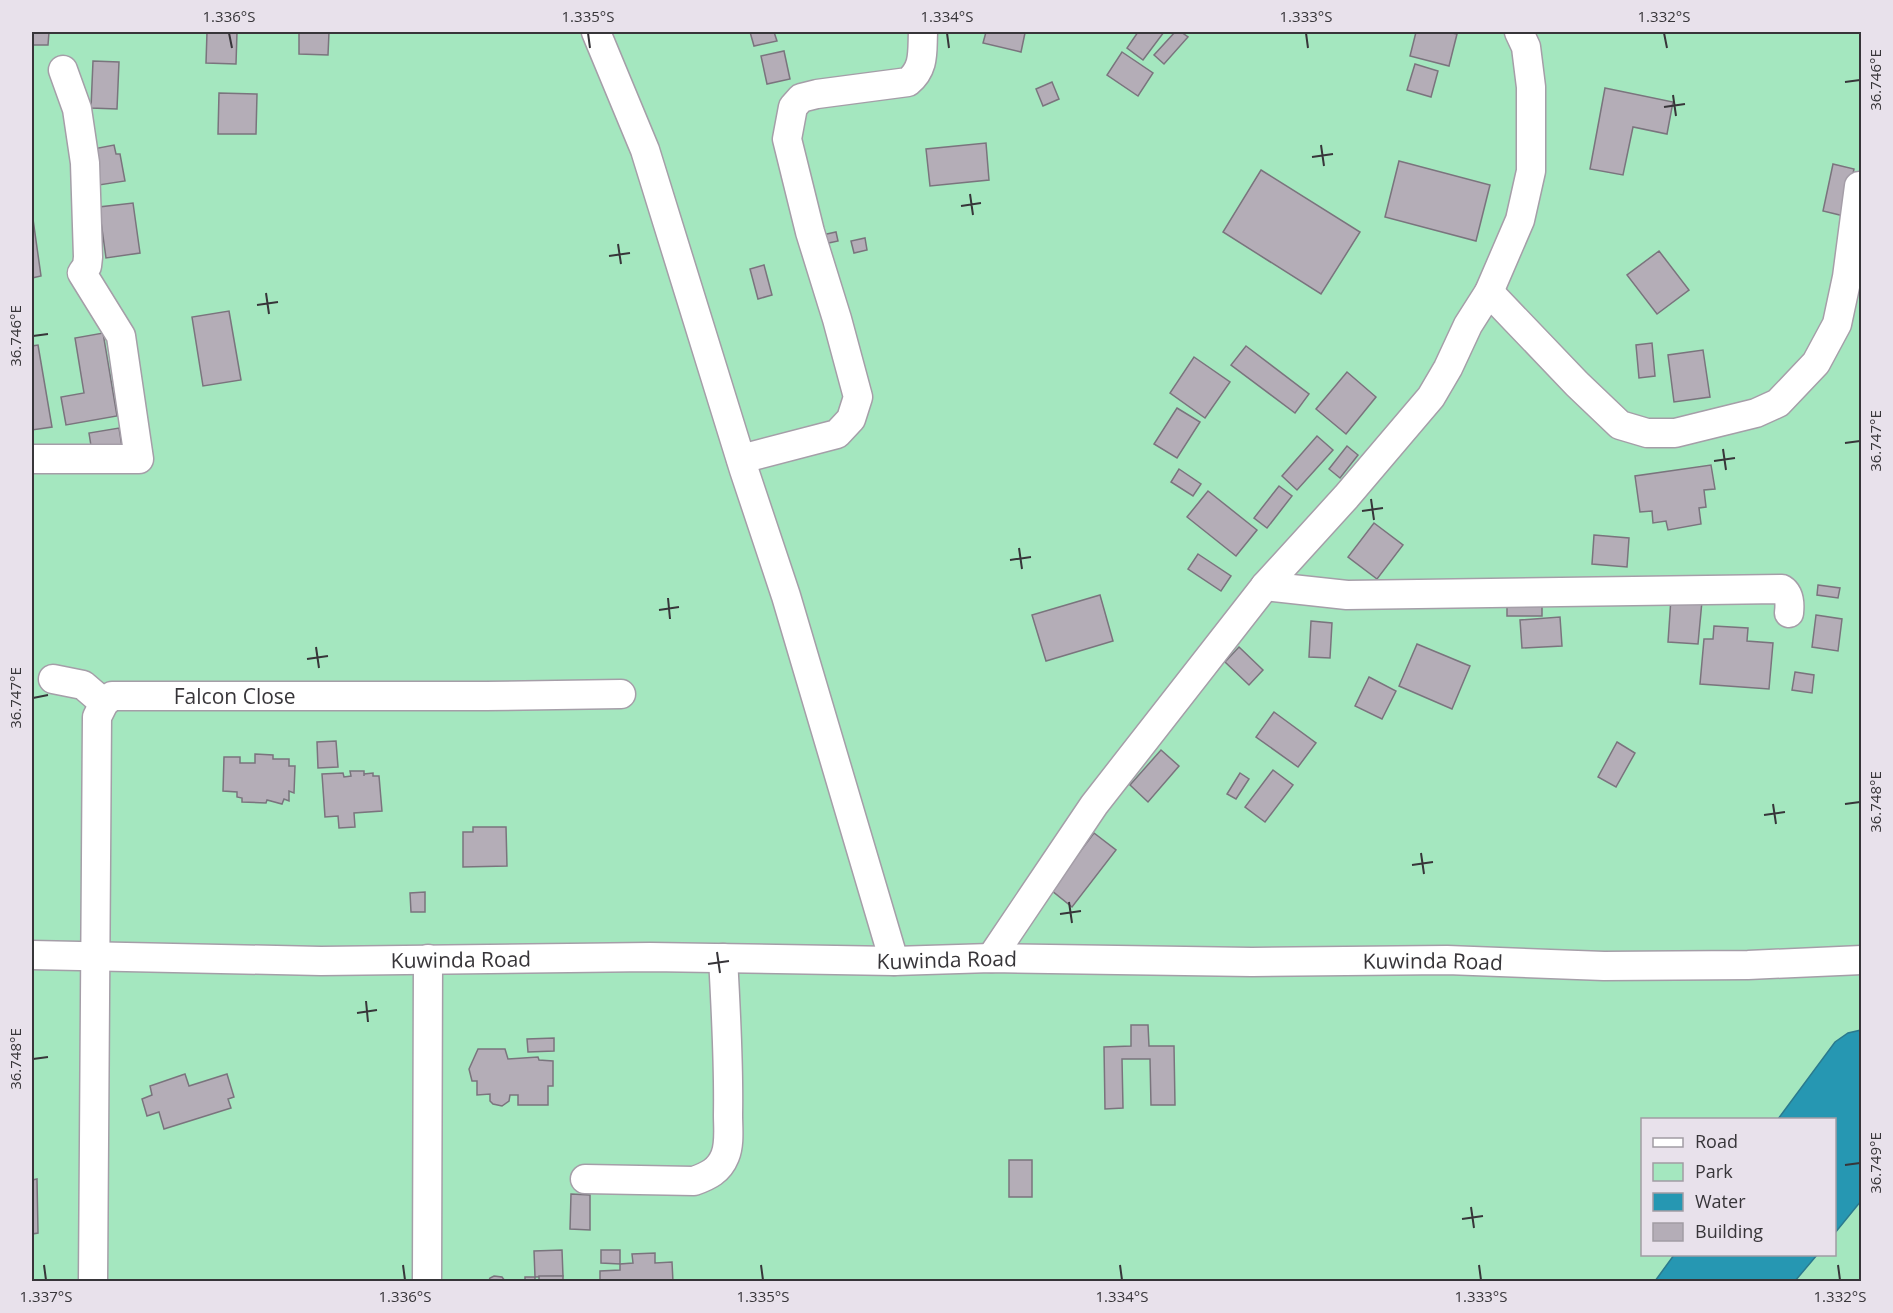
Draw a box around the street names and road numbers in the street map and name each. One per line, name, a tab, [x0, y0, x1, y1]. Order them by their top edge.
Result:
street label: Falcon Close	[174, 682, 296, 710]
street label: Kuwinda Road	[391, 944, 531, 974]
street label: Kuwinda Road	[876, 944, 1017, 975]
street label: Kuwinda Road	[1362, 946, 1503, 976]

